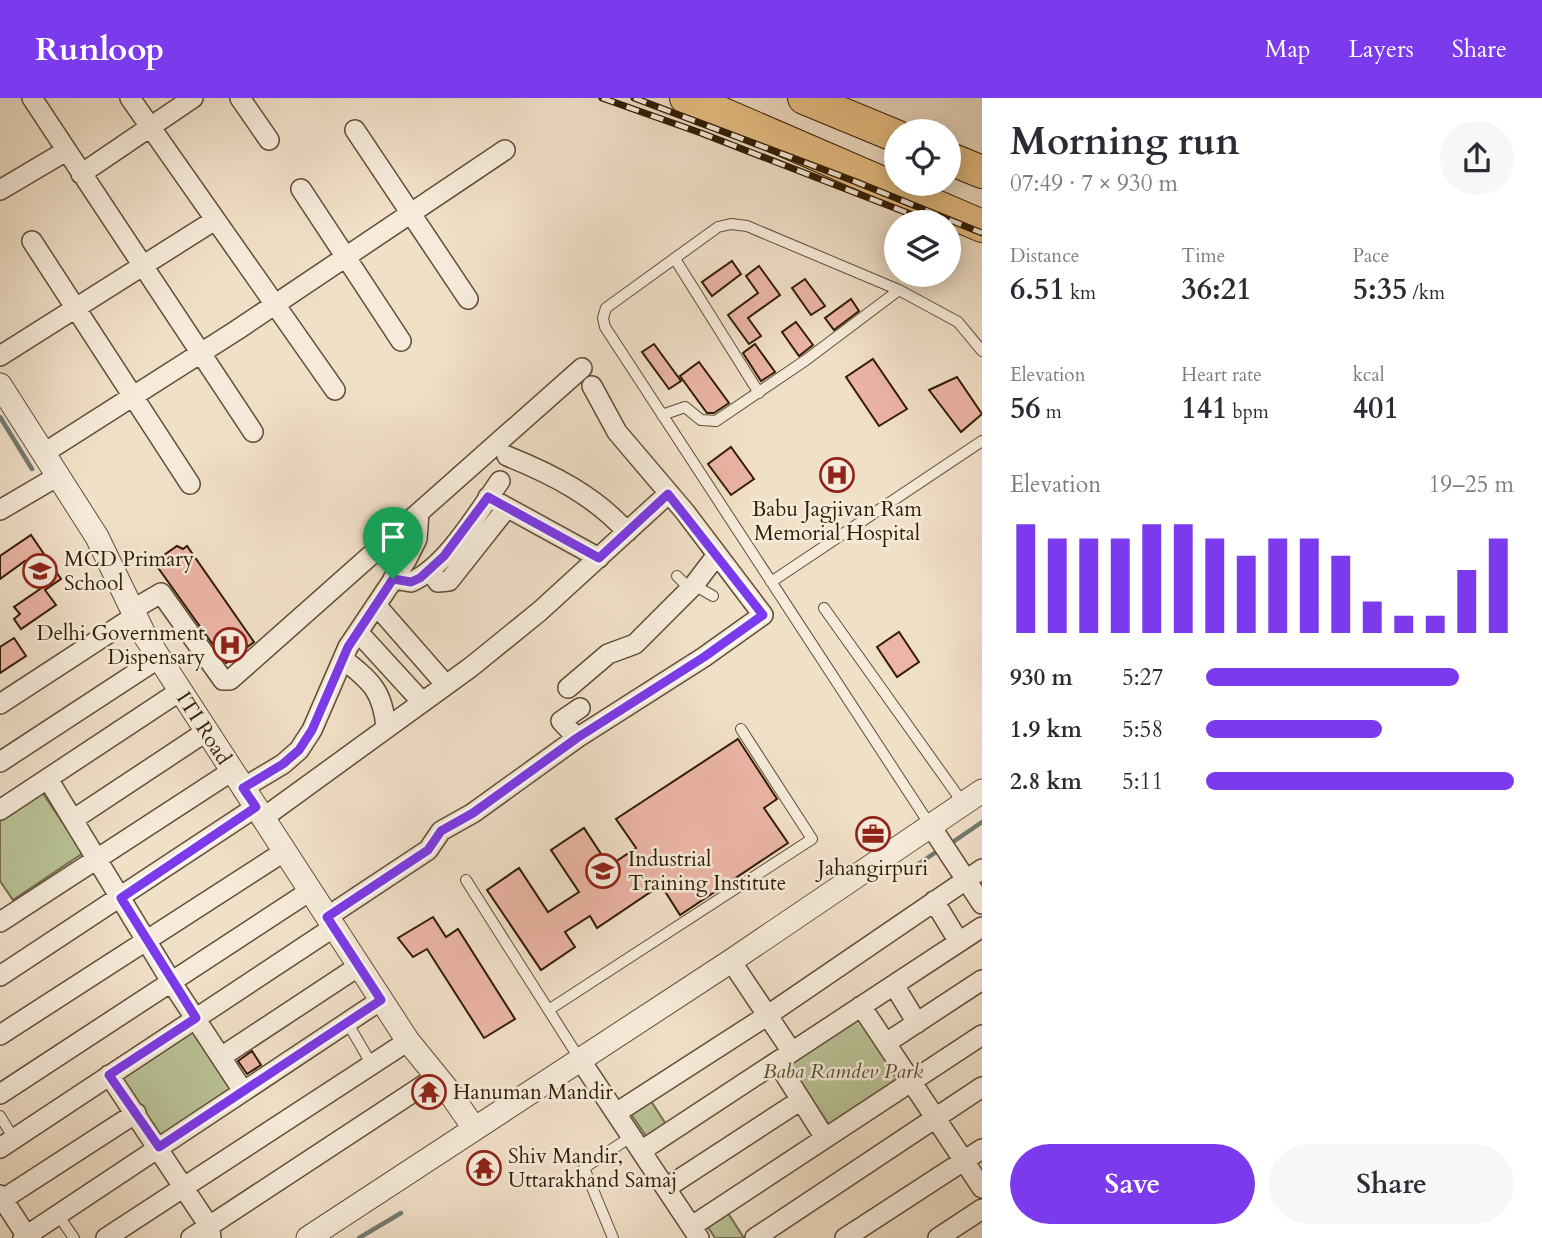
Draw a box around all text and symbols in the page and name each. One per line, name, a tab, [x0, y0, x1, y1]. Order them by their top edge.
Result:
text: Runloop	[35, 27, 164, 72]
text: Map	[1265, 33, 1311, 66]
text: Layers	[1349, 33, 1414, 66]
text: Share	[1452, 33, 1507, 66]
text: Morning run	[1010, 116, 1240, 168]
map controls	[884, 119, 961, 287]
button: locate	[884, 119, 961, 196]
button: share	[1440, 121, 1514, 195]
text: 07:49 · 7 × 930 m	[1010, 168, 1178, 199]
button: layers	[884, 210, 961, 287]
text: Distance	[1010, 243, 1079, 269]
text: Time	[1181, 243, 1225, 269]
text: Pace	[1353, 243, 1389, 269]
text: 6.51	[1010, 269, 1065, 310]
text: 36:21	[1181, 269, 1252, 310]
text: 5:35	[1353, 269, 1407, 310]
text: km	[1065, 280, 1096, 306]
text: /km	[1407, 280, 1445, 306]
text: Elevation	[1010, 362, 1085, 388]
text: Heart rate	[1181, 362, 1262, 388]
text: kcal	[1353, 362, 1385, 388]
text: 56	[1010, 388, 1041, 429]
text: 141	[1181, 388, 1227, 429]
text: 401	[1353, 388, 1399, 429]
text: m	[1041, 399, 1062, 425]
text: bpm	[1227, 399, 1269, 425]
hospital icon: Babu Jagjivan Ram Memorial Hospital	[818, 456, 856, 494]
text: Elevation	[1010, 469, 1101, 500]
text: 19–25 m	[1429, 469, 1514, 500]
place label: Babu Jagjivan Ram Memorial Hospital	[752, 495, 922, 548]
pin	[363, 507, 423, 579]
icon: arrive	[374, 518, 412, 556]
place label: MCD Primary School	[64, 545, 194, 598]
school or university icon: MCD Primary School	[21, 552, 59, 590]
place label: Delhi Government Dispensary	[36, 619, 205, 672]
hospital icon: Delhi Government Dispensary	[211, 626, 249, 664]
text: 930 m	[1010, 662, 1073, 693]
text: 5:27	[1122, 662, 1163, 693]
street label: ITI Road	[169, 686, 238, 770]
text: 1.9 km	[1010, 714, 1082, 745]
text: 5:58	[1122, 714, 1163, 745]
text: 2.8 km	[1010, 766, 1082, 797]
text: 5:11	[1122, 766, 1163, 797]
office icon: Jahangirpuri	[854, 815, 892, 853]
place label: Industrial Training Institute	[628, 845, 786, 898]
school or university icon: Industrial Training Institute	[584, 852, 622, 890]
place label: Jahangirpuri	[815, 854, 928, 883]
park label: Baba Ramdev Park	[763, 1057, 924, 1086]
temple icon: Hanuman Mandir	[410, 1073, 448, 1111]
place label: Hanuman Mandir	[453, 1078, 613, 1107]
place label: Shiv Mandir, Uttarakhand Samaj	[508, 1142, 677, 1195]
button: Save	[1010, 1144, 1255, 1224]
button: Share	[1269, 1144, 1514, 1224]
temple icon: Shiv Mandir, Uttarakhand Samaj	[465, 1149, 503, 1187]

